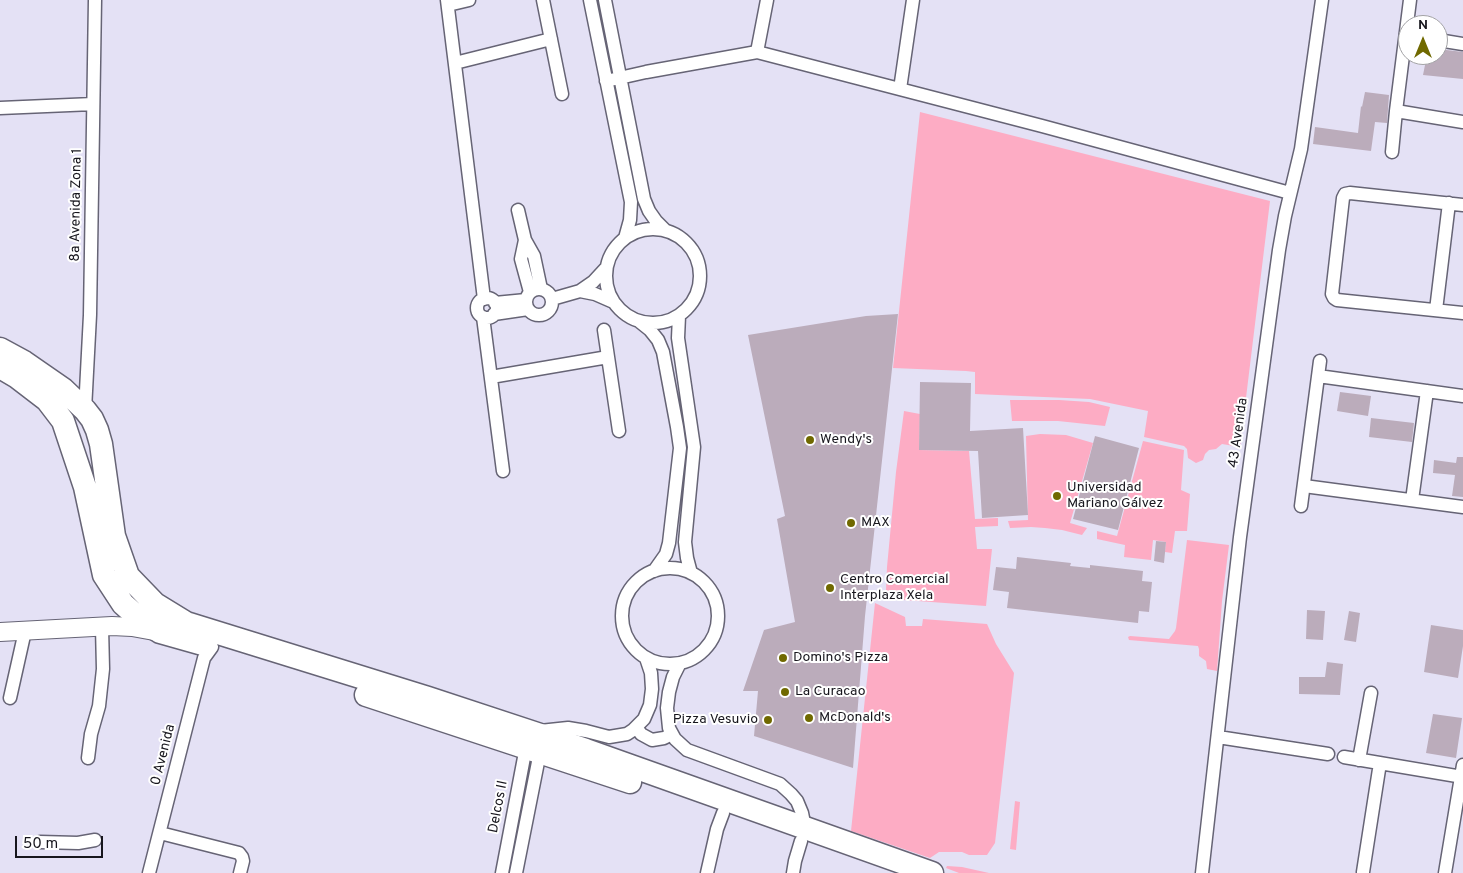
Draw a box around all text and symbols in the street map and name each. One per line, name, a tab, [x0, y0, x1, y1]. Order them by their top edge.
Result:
north arrow	[1398, 15, 1448, 65]
text: N	[1418, 17, 1428, 34]
street label: 8a Avenida Zona 1	[68, 148, 86, 262]
street label: 43 Avenida	[1226, 397, 1252, 469]
place label: Wendy's	[820, 432, 872, 448]
marker: Wendy's	[804, 434, 816, 446]
place label: Universidad Mariano Gálvez	[1067, 480, 1163, 512]
marker: Universidad Mariano Gálvez	[1051, 490, 1063, 502]
place label: MAX	[861, 515, 890, 531]
marker: MAX	[845, 517, 857, 529]
place label: Centro Comercial Interplaza Xela	[840, 572, 949, 604]
marker: Centro Comercial Interplaza Xela	[824, 582, 836, 594]
place label: Domino's Pizza	[793, 650, 888, 666]
marker: Domino's Pizza	[777, 652, 789, 664]
place label: La Curacao	[795, 684, 866, 700]
marker: La Curacao	[779, 686, 791, 698]
place label: McDonald's	[819, 710, 891, 726]
place label: Pizza Vesuvio	[673, 712, 758, 728]
marker: McDonald's	[803, 712, 815, 724]
marker: Pizza Vesuvio	[762, 714, 774, 726]
street label: 0 Avenida	[148, 723, 180, 787]
street label: Delcos II	[486, 779, 512, 835]
scale bar	[18, 826, 105, 858]
text: 50 m	[23, 835, 58, 854]

